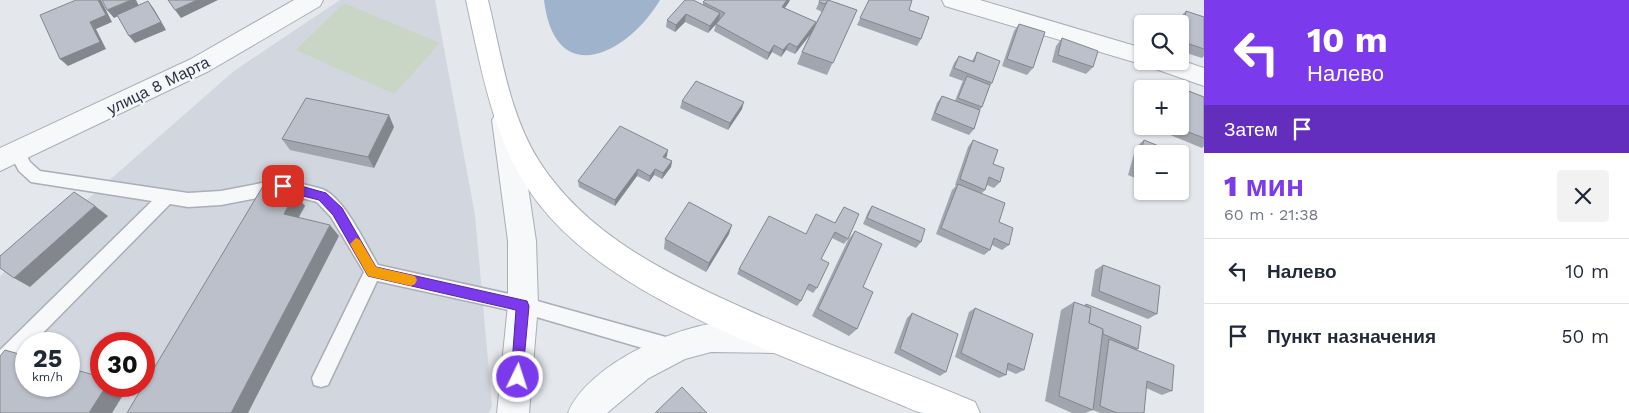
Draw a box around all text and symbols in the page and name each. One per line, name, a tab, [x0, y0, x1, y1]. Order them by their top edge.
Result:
map controls	[1134, 15, 1189, 200]
button: search	[1134, 15, 1189, 70]
text: 10 m	[1307, 19, 1388, 61]
icon: left	[1224, 20, 1289, 85]
street label: улица 8 Марта	[104, 52, 213, 118]
text: Налево	[1307, 61, 1384, 86]
button: +	[1134, 80, 1189, 135]
icon: arrive	[1288, 115, 1316, 143]
text: Затем	[1224, 118, 1278, 141]
button: −	[1134, 145, 1189, 200]
pin	[262, 165, 304, 207]
text: 1 мин	[1224, 168, 1304, 203]
button: close	[1557, 170, 1609, 222]
icon: arrive	[269, 172, 297, 200]
text: 60 m · 21:38	[1224, 205, 1318, 224]
icon: left	[1224, 257, 1252, 285]
text: Налево	[1267, 260, 1337, 283]
text: 10 m	[1565, 260, 1609, 283]
icon: arrive	[1224, 322, 1252, 350]
text: Пункт назначения	[1267, 325, 1436, 348]
text: 50 m	[1562, 325, 1609, 348]
speed limit sign: 30	[90, 332, 155, 397]
text: 25	[33, 344, 62, 373]
position arrow	[491, 350, 543, 402]
text: km/h	[32, 370, 63, 384]

